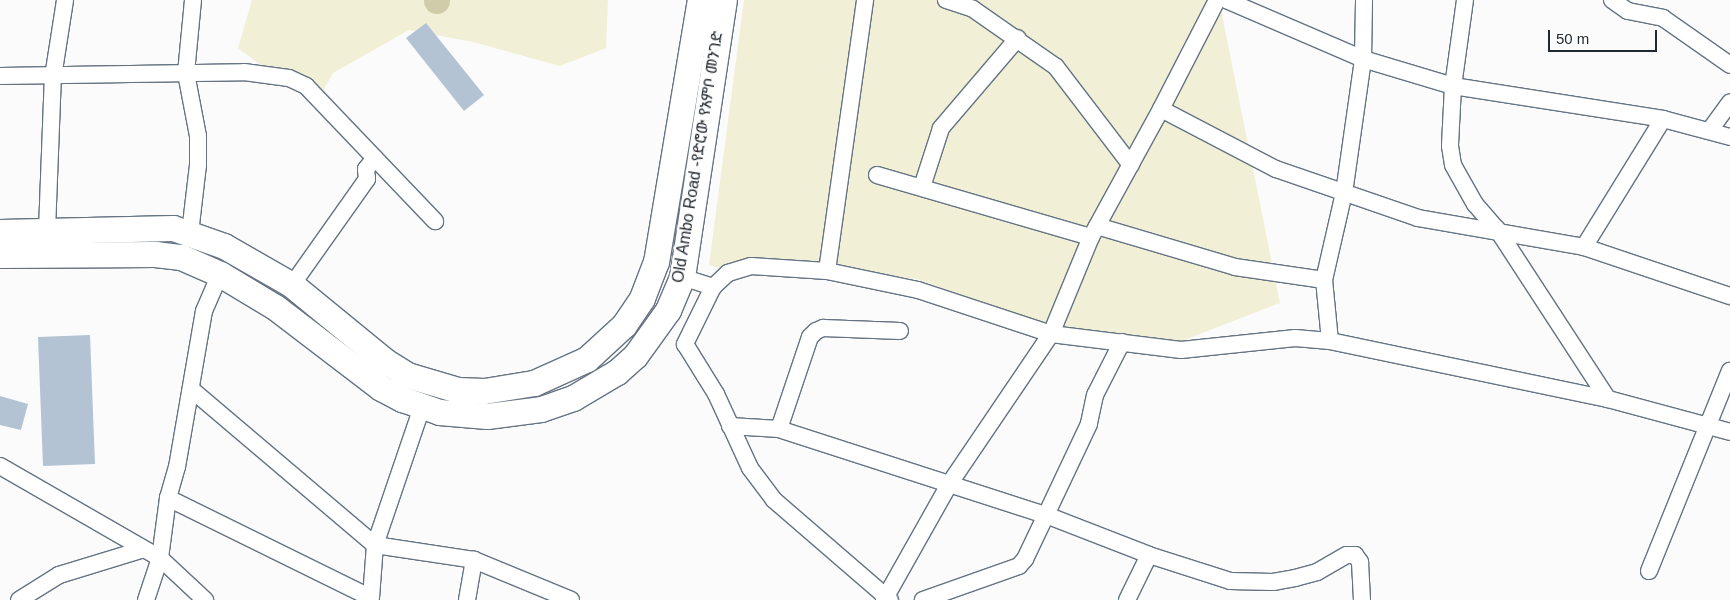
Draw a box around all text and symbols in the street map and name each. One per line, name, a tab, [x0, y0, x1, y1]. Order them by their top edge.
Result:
scale bar	[1550, 20, 1659, 52]
street label: Old Ambo Road -የድሮው የአምቦ መንገድ	[669, 29, 727, 285]
text: 50 m	[1556, 30, 1589, 47]

